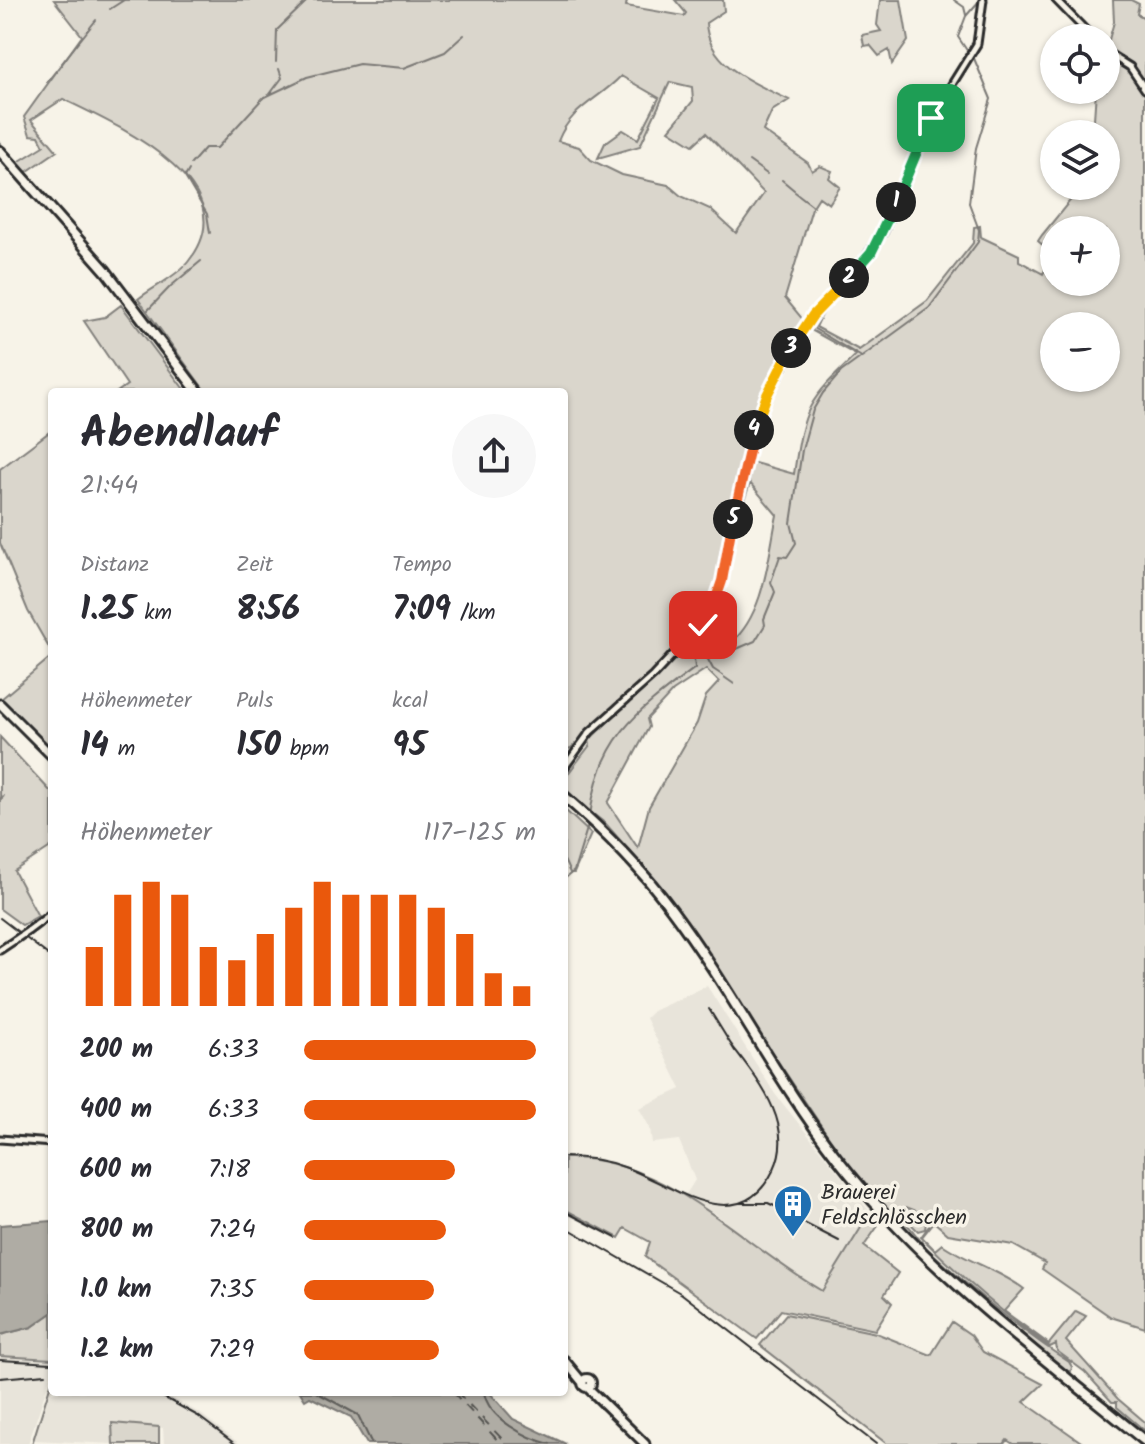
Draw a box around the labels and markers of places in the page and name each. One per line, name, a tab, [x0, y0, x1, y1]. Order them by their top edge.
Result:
pin	[897, 84, 965, 152]
pin: 1	[876, 182, 916, 222]
pin: 2	[829, 258, 869, 298]
pin: 3	[771, 328, 811, 368]
pin: 4	[734, 410, 774, 450]
pin: 5	[713, 499, 753, 539]
pin	[669, 591, 737, 659]
place label: Brauerei Feldschlösschen	[821, 1176, 967, 1236]
building icon: Brauerei Feldschlösschen	[772, 1183, 814, 1238]

